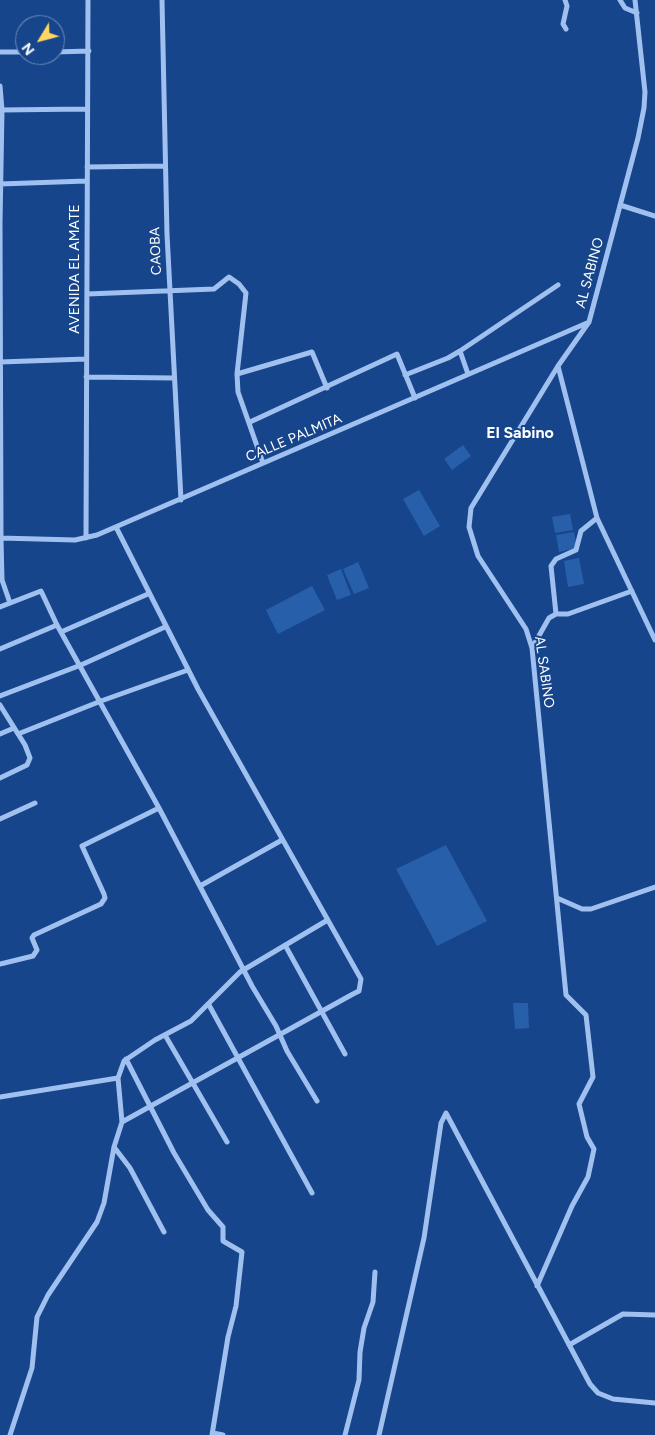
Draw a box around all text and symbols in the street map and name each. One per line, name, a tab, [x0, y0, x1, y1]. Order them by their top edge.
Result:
north arrow	[15, 15, 65, 65]
text: N	[18, 39, 38, 58]
street label: AVENIDA EL AMATE	[67, 204, 83, 334]
street label: CAOBA	[147, 227, 165, 275]
street label: AL SABINO	[573, 236, 607, 310]
street label: CALLE PALMITA	[243, 410, 345, 466]
district label: El Sabino	[486, 423, 554, 443]
street label: AL SABINO	[531, 635, 557, 709]

